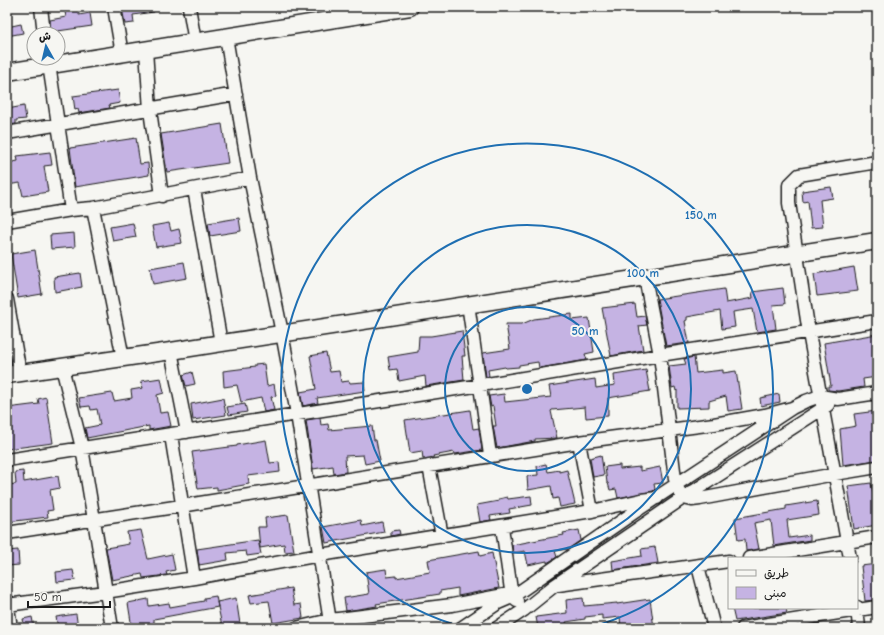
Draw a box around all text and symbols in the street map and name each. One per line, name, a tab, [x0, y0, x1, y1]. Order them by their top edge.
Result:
north arrow	[26, 26, 66, 66]
text: ش	[38, 29, 52, 44]
text: 150 m	[685, 208, 717, 222]
text: 100 m	[627, 266, 659, 280]
text: 50 m	[571, 324, 599, 338]
centre of rings	[520, 382, 534, 396]
legend	[728, 557, 858, 609]
text: طريق	[764, 566, 789, 580]
scale bar	[28, 583, 110, 609]
text: مبنى	[764, 586, 787, 601]
text: 50 m	[34, 590, 62, 604]

